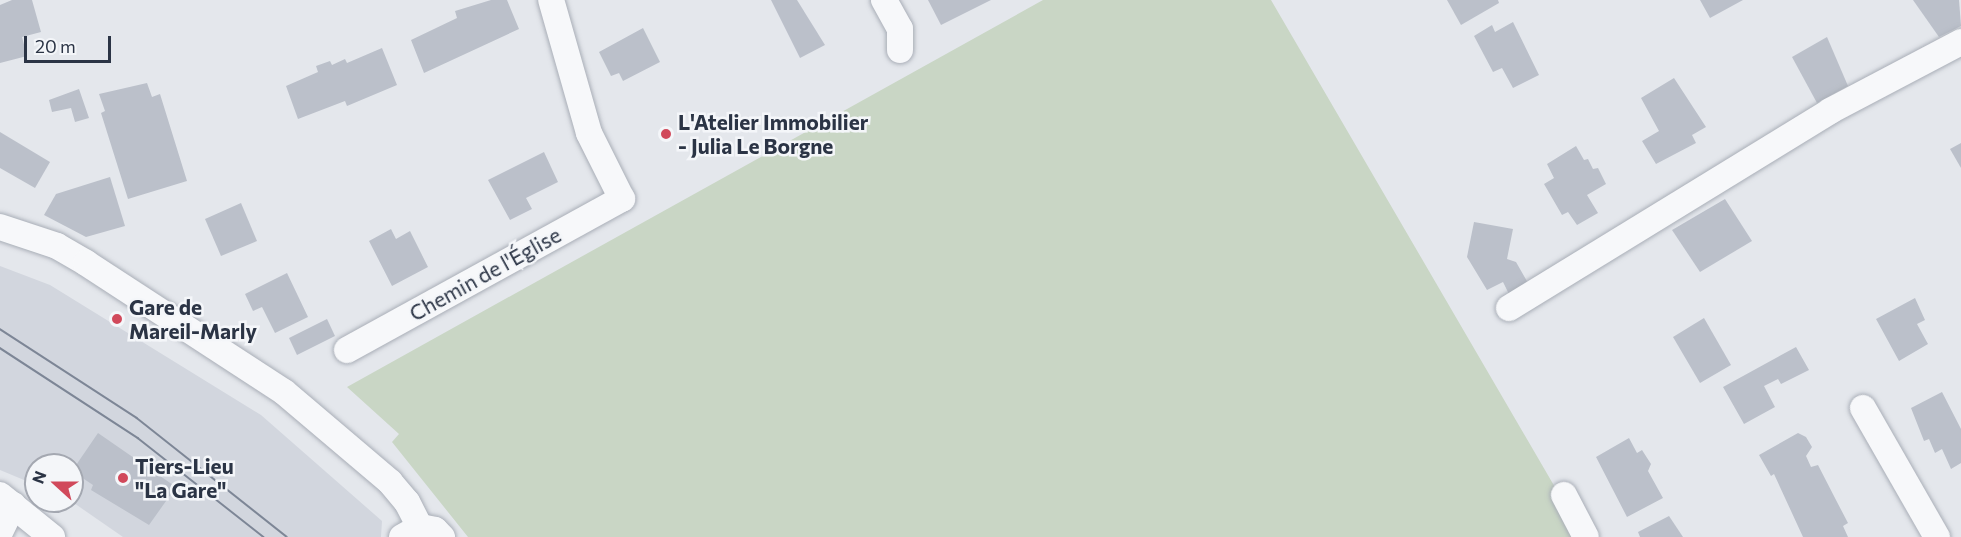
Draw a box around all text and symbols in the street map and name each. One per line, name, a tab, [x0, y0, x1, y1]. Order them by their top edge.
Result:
scale bar	[27, 24, 114, 62]
text: 20 m	[35, 35, 76, 57]
place label: L'Atelier Immobilier - Julia Le Borgne	[678, 109, 868, 159]
marker: L'Atelier Immobilier - Julia Le Borgne	[659, 127, 673, 141]
street label: Chemin de l'Église	[405, 222, 565, 326]
place label: Gare de Mareil-Marly	[129, 294, 257, 344]
marker: Gare de Mareil-Marly	[110, 312, 124, 326]
north arrow	[24, 453, 84, 513]
place label: Tiers-Lieu "La Gare"	[135, 453, 234, 503]
text: N	[28, 468, 50, 486]
marker: Tiers-Lieu "La Gare"	[116, 471, 130, 485]

